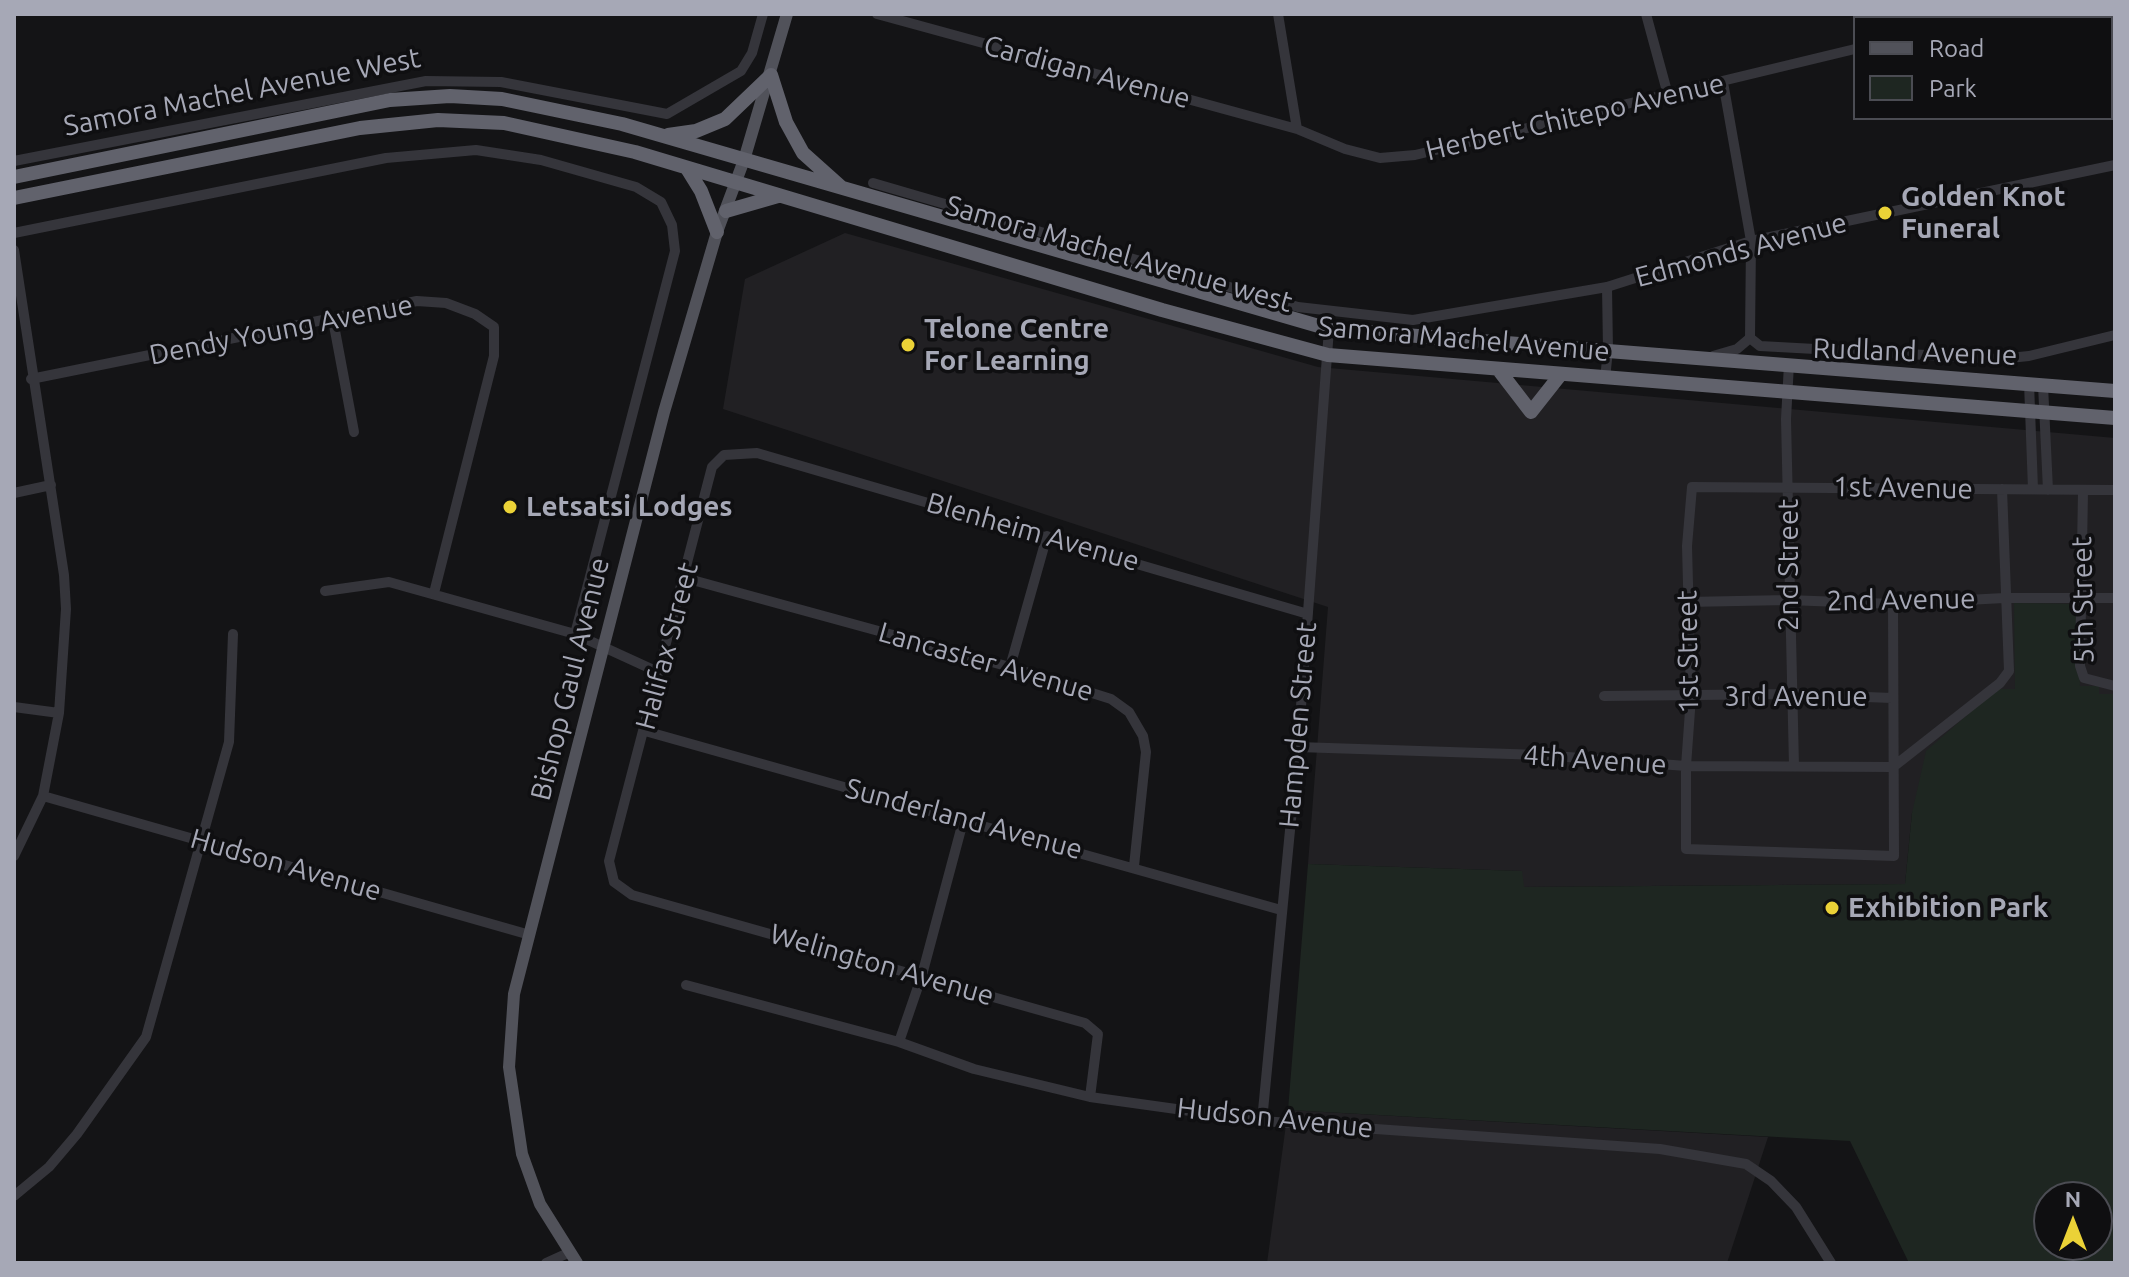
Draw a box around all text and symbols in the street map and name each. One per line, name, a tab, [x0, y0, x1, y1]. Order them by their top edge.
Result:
legend	[1853, 16, 2113, 120]
street label: Cardigan Avenue	[980, 28, 1194, 116]
text: Road	[1929, 35, 1984, 62]
street label: Samora Machel Avenue West	[61, 41, 423, 143]
street label: Herbert Chitepo Avenue	[1422, 66, 1728, 168]
text: Park	[1929, 75, 1977, 102]
place label: Golden Knot Funeral	[1901, 180, 2066, 246]
street label: Samora Machel Avenue west	[942, 188, 1296, 320]
marker: Golden Knot Funeral	[1876, 204, 1894, 222]
street label: Edmonds Avenue	[1632, 206, 1850, 294]
street label: Dendy Young Avenue	[146, 288, 416, 372]
street label: Samora Machel Avenue	[1317, 310, 1611, 368]
place label: Telone Centre For Learning	[924, 312, 1109, 378]
street label: Rudland Avenue	[1812, 332, 2018, 372]
marker: Telone Centre For Learning	[899, 336, 917, 354]
street label: 1st Avenue	[1833, 470, 1973, 506]
street label: Blenheim Avenue	[923, 486, 1143, 578]
place label: Letsatsi Lodges	[526, 490, 733, 524]
marker: Letsatsi Lodges	[501, 498, 519, 516]
street label: 2nd Street	[1772, 499, 1806, 631]
street label: 5th Street	[2065, 536, 2101, 664]
street label: Bishop Gaul Avenue	[524, 554, 616, 804]
street label: Halifax Street	[629, 559, 705, 733]
street label: 2nd Avenue	[1826, 582, 1976, 618]
street label: 1st Street	[1670, 590, 1706, 714]
street label: Lancaster Avenue	[875, 615, 1097, 709]
street label: Hampden Street	[1272, 620, 1324, 830]
street label: 3rd Avenue	[1724, 680, 1868, 714]
street label: 4th Avenue	[1522, 738, 1668, 782]
street label: Sunderland Avenue	[842, 771, 1086, 867]
street label: Hudson Avenue	[187, 822, 385, 908]
place label: Exhibition Park	[1848, 891, 2048, 925]
marker: Exhibition Park	[1823, 899, 1841, 917]
street label: Welington Avenue	[766, 917, 998, 1013]
street label: Hudson Avenue	[1175, 1091, 1375, 1145]
north arrow	[2033, 1181, 2113, 1261]
text: N	[2065, 1186, 2081, 1211]

